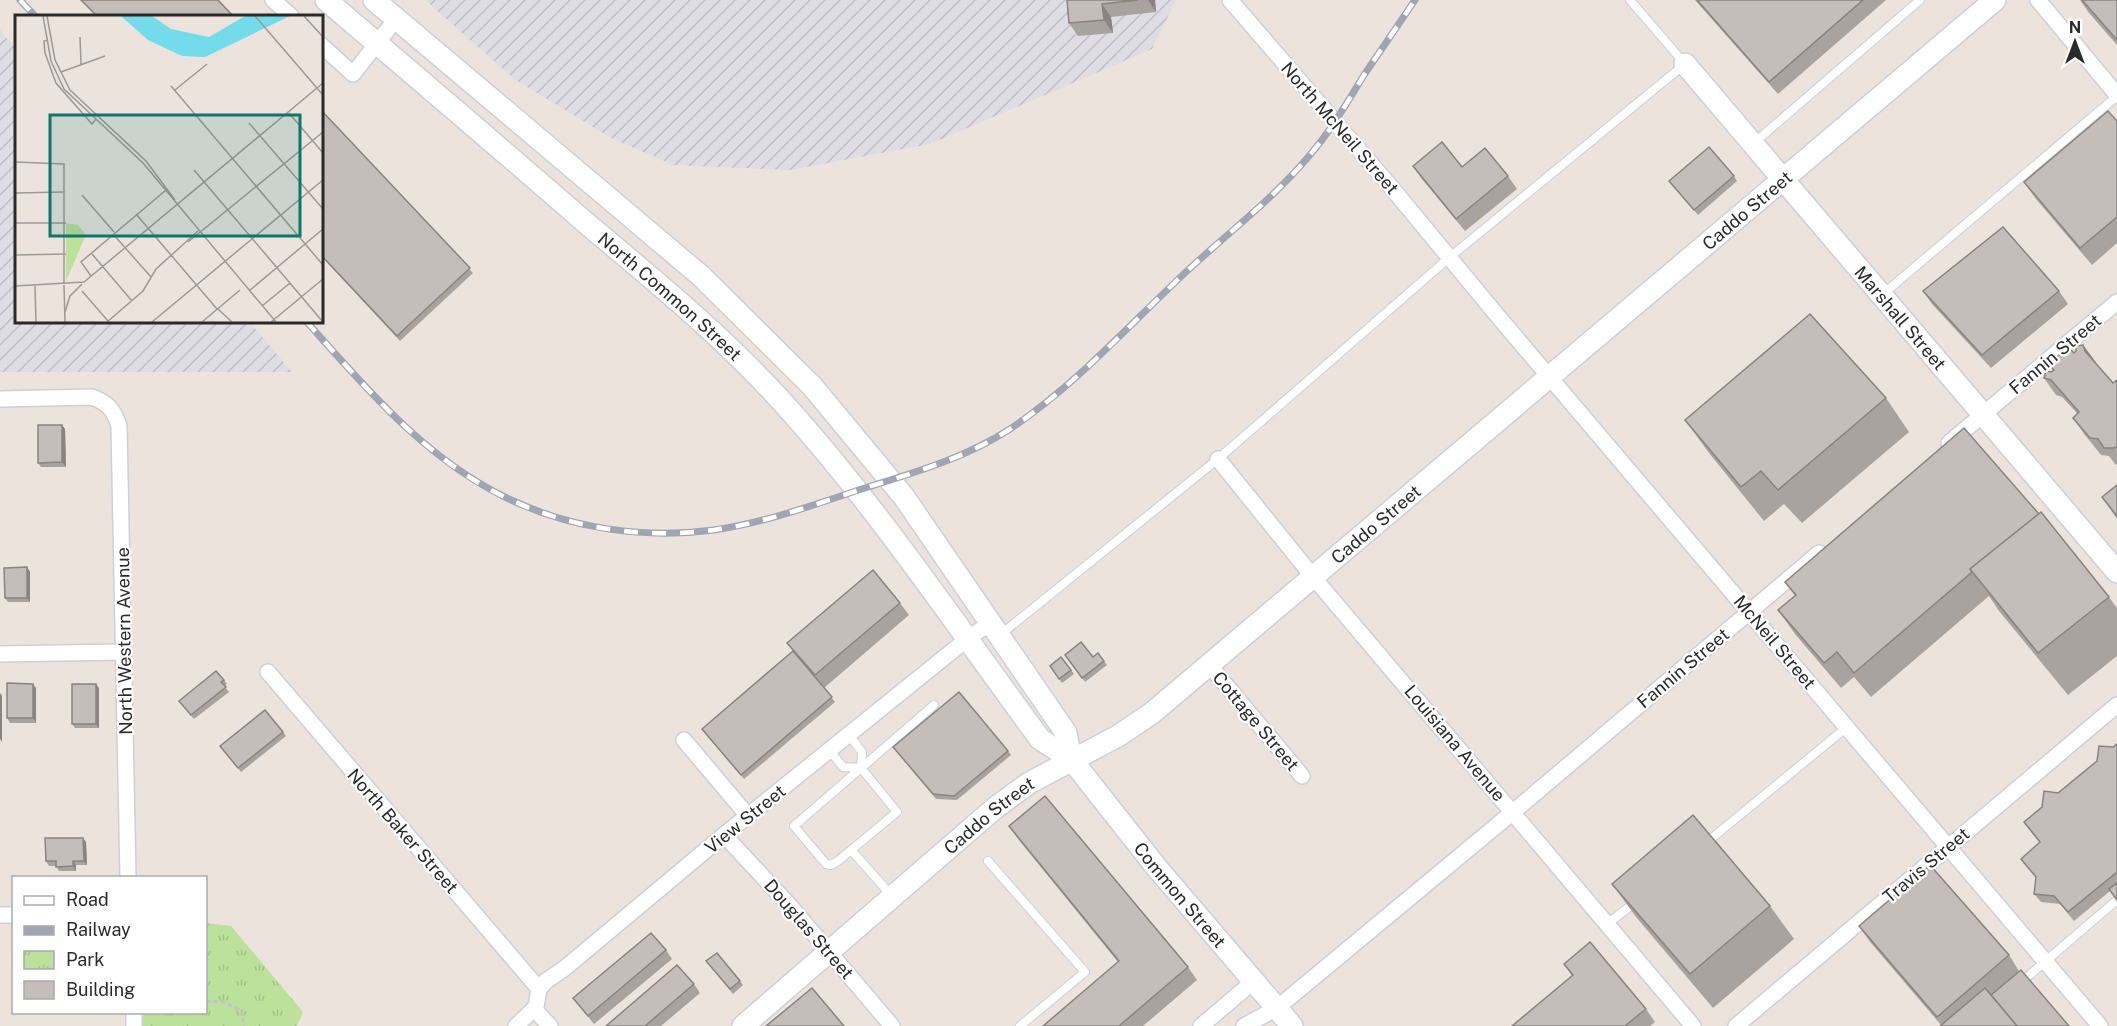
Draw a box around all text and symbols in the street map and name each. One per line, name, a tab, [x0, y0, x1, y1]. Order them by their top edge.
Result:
north arrow	[2045, 12, 2105, 72]
inset map	[15, 15, 322, 322]
text: N	[2069, 18, 2081, 37]
street label: North McNeil Street	[1277, 58, 1403, 198]
street label: Caddo Street	[1698, 166, 1796, 254]
street label: North Common Street	[594, 228, 746, 364]
street label: Marshall Street	[1851, 261, 1951, 374]
street label: Fannin Street	[2005, 310, 2105, 398]
street label: Caddo Street	[1327, 480, 1425, 568]
street label: North Western Avenue	[112, 547, 136, 735]
street label: McNeil Street	[1730, 591, 1820, 693]
street label: Fannin Street	[1633, 624, 1733, 712]
street label: Cottage Street	[1208, 667, 1304, 775]
street label: Louisiana Avenue	[1400, 681, 1510, 805]
street label: North Baker Street	[343, 764, 463, 898]
street label: Caddo Street	[939, 772, 1037, 858]
street label: View Street	[700, 780, 790, 858]
street label: Travis Street	[1879, 823, 1973, 907]
street label: Common Street	[1130, 838, 1231, 952]
street label: Douglas Street	[760, 875, 858, 983]
legend	[12, 876, 207, 1014]
text: Road	[66, 889, 109, 910]
text: Railway	[66, 919, 131, 940]
text: Park	[66, 949, 104, 970]
text: Building	[66, 979, 135, 1000]

